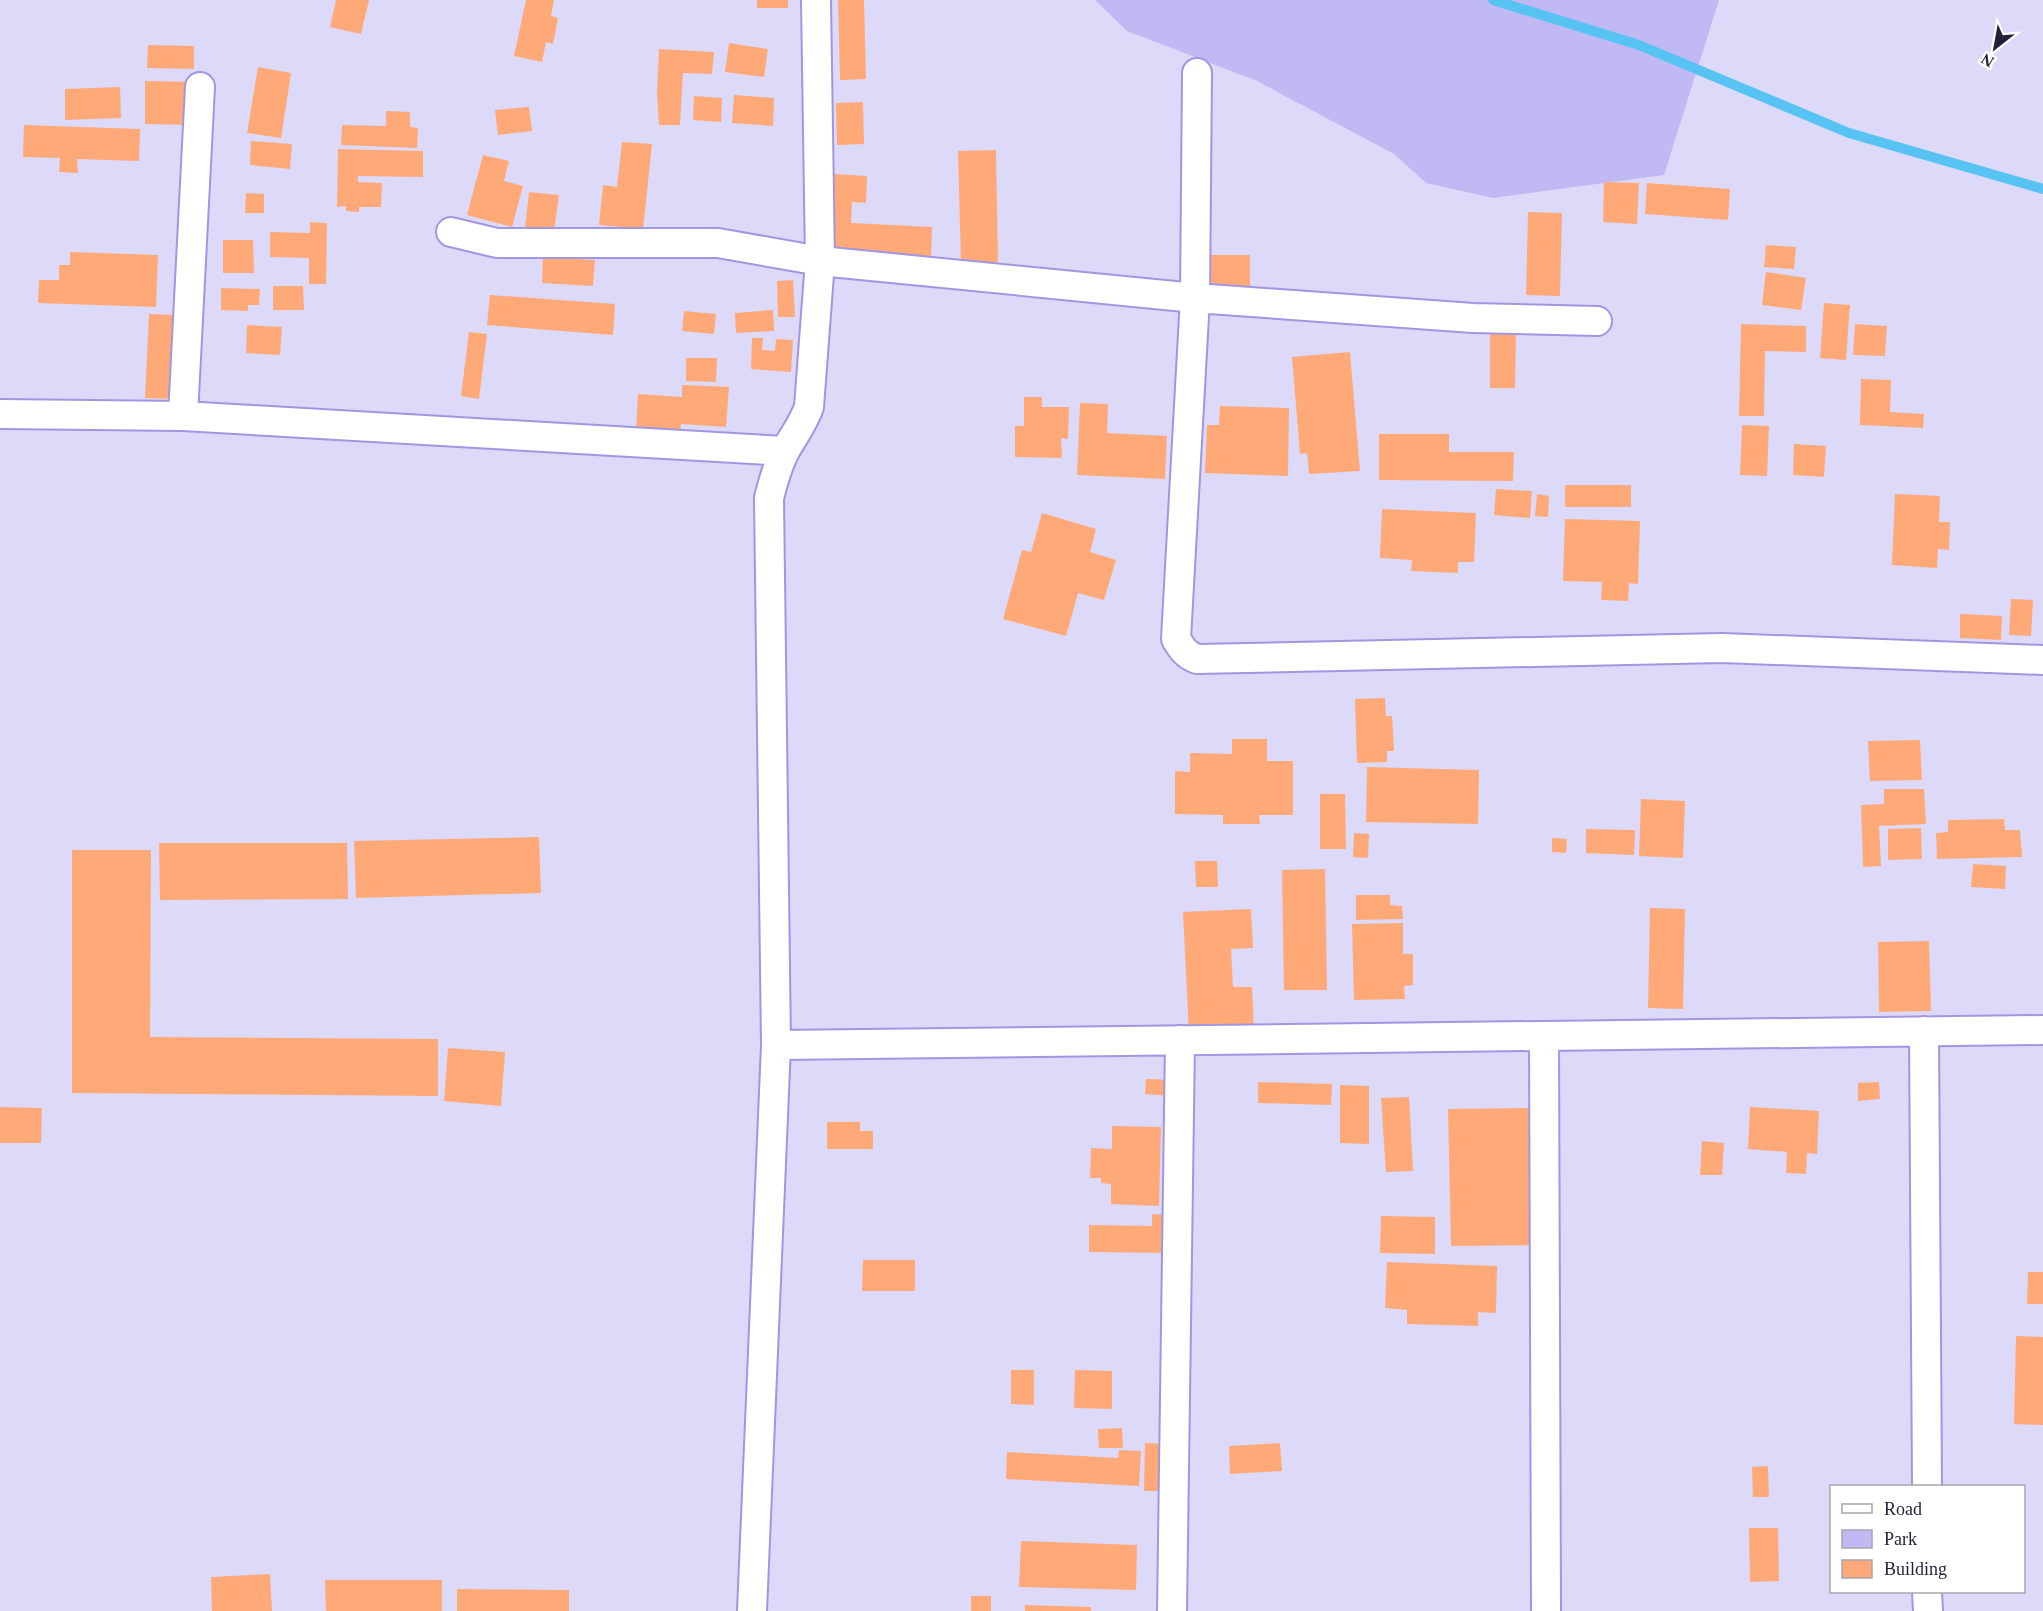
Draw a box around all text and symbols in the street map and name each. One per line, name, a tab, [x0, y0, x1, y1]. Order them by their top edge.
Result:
north arrow	[1965, 18, 2025, 78]
text: N	[1978, 50, 1997, 71]
legend	[1830, 1485, 2025, 1593]
text: Road	[1884, 1499, 1922, 1519]
text: Park	[1884, 1529, 1917, 1549]
text: Building	[1884, 1559, 1947, 1579]

